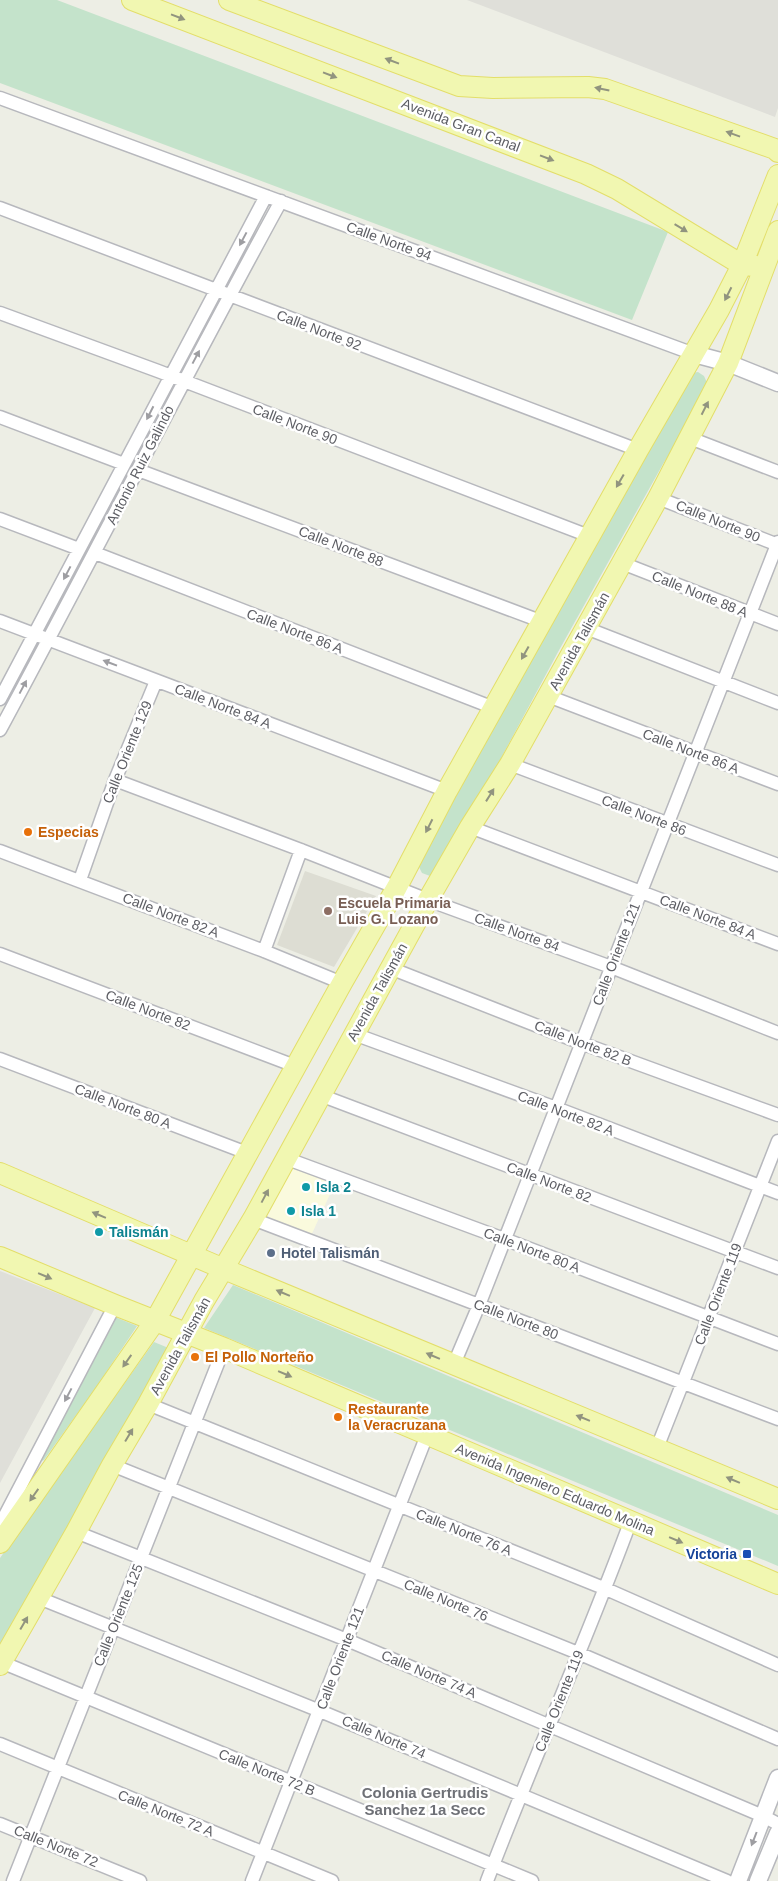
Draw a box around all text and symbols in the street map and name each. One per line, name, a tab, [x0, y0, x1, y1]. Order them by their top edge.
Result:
one-way arrow	[171, 13, 186, 21]
one-way arrow	[384, 57, 399, 65]
one-way arrow	[323, 71, 338, 79]
one-way arrow	[594, 85, 609, 93]
street label: Avenida Gran Canal	[399, 95, 523, 155]
one-way arrow	[725, 130, 740, 138]
one-way arrow	[540, 155, 554, 163]
street label: Calle Norte 94	[344, 218, 434, 264]
one-way arrow	[675, 223, 688, 233]
one-way arrow	[239, 232, 247, 246]
one-way arrow	[724, 287, 732, 302]
street label: Calle Norte 92	[274, 306, 364, 354]
one-way arrow	[192, 350, 200, 364]
street label: Calle Norte 90	[250, 400, 340, 448]
one-way arrow	[701, 401, 709, 416]
street label: Antonio Ruiz Galindo	[103, 403, 177, 527]
one-way arrow	[146, 406, 154, 420]
one-way arrow	[616, 474, 625, 487]
street label: Calle Norte 90	[674, 497, 763, 545]
street label: Calle Norte 88	[296, 522, 386, 570]
one-way arrow	[62, 566, 71, 579]
street label: Calle Norte 88 A	[650, 567, 751, 621]
street label: Avenida Talismán	[546, 589, 612, 693]
street label: Calle Norte 86 A	[245, 605, 346, 657]
one-way arrow	[521, 646, 529, 661]
one-way arrow	[103, 659, 118, 667]
one-way arrow	[19, 680, 27, 694]
street label: Calle Norte 84 A	[173, 680, 274, 732]
street label: Calle Oriente 129	[99, 698, 155, 806]
street label: Calle Norte 86 A	[641, 725, 742, 777]
one-way arrow	[486, 789, 495, 802]
street label: Calle Norte 86	[599, 791, 689, 839]
one-way arrow	[425, 819, 433, 833]
place label: Especias	[38, 824, 99, 840]
marker: Especias	[22, 826, 34, 838]
street label: Calle Norte 82 A	[121, 889, 222, 941]
street label: Calle Norte 84 A	[658, 891, 759, 943]
place label: Escuela Primaria Luis G. Lozano	[338, 895, 451, 927]
street label: Calle Oriente 121	[589, 900, 643, 1008]
marker: Escuela Primaria Luis G. Lozano	[322, 905, 334, 917]
street label: Calle Norte 84	[472, 909, 562, 955]
street label: Avenida Talismán	[344, 940, 410, 1044]
street label: Calle Norte 82	[103, 986, 193, 1034]
street label: Calle Norte 82 B	[532, 1017, 634, 1069]
street label: Calle Norte 80 A	[73, 1080, 174, 1132]
street label: Calle Norte 82 A	[516, 1087, 617, 1139]
street label: Calle Norte 82	[504, 1158, 594, 1206]
place label: Isla 2	[316, 1179, 351, 1195]
marker: Isla 2	[300, 1181, 312, 1193]
one-way arrow	[261, 1189, 269, 1203]
place label: Isla 1	[301, 1203, 336, 1219]
marker: Isla 1	[285, 1205, 297, 1217]
one-way arrow	[92, 1210, 106, 1218]
place label: Talismán	[109, 1224, 169, 1240]
street label: Calle Norte 80 A	[482, 1224, 583, 1276]
marker: Talismán	[93, 1226, 105, 1238]
street label: Calle Oriente 119	[691, 1241, 745, 1347]
place label: Hotel Talismán	[281, 1245, 380, 1261]
marker: Hotel Talismán	[265, 1247, 277, 1259]
one-way arrow	[38, 1272, 52, 1280]
one-way arrow	[276, 1289, 290, 1297]
street label: Avenida Talismán	[147, 1294, 213, 1398]
street label: Calle Norte 80	[471, 1295, 561, 1343]
place label: El Pollo Norteño	[205, 1349, 314, 1365]
marker: El Pollo Norteño	[189, 1351, 201, 1363]
one-way arrow	[426, 1351, 440, 1359]
one-way arrow	[122, 1354, 132, 1368]
one-way arrow	[278, 1371, 292, 1379]
one-way arrow	[64, 1388, 72, 1402]
place label: Restaurante la Veracruzana	[348, 1401, 446, 1433]
marker: Restaurante la Veracruzana	[332, 1411, 344, 1423]
one-way arrow	[576, 1413, 590, 1421]
one-way arrow	[125, 1429, 134, 1442]
street label: Avenida Ingeniero Eduardo Molina	[453, 1440, 657, 1538]
one-way arrow	[726, 1476, 740, 1484]
one-way arrow	[29, 1488, 39, 1501]
street label: Calle Norte 76 A	[414, 1505, 515, 1559]
one-way arrow	[669, 1536, 683, 1544]
place label: Victoria	[686, 1546, 737, 1562]
marker: Victoria	[741, 1548, 753, 1560]
street label: Calle Oriente 125	[90, 1561, 146, 1669]
street label: Calle Norte 76	[402, 1576, 491, 1624]
street label: Calle Oriente 121	[313, 1604, 367, 1712]
one-way arrow	[20, 1616, 29, 1630]
street label: Calle Norte 74 A	[379, 1647, 480, 1702]
street label: Calle Oriente 119	[531, 1648, 587, 1754]
street label: Calle Norte 74	[340, 1712, 429, 1762]
street label: Calle Norte 72 B	[216, 1745, 318, 1799]
district label: Colonia Gertrudis Sanchez 1a Secc	[362, 1784, 488, 1818]
street label: Calle Norte 72 A	[116, 1786, 217, 1840]
street label: Calle Norte 72	[12, 1822, 101, 1870]
one-way arrow	[750, 1832, 757, 1847]

